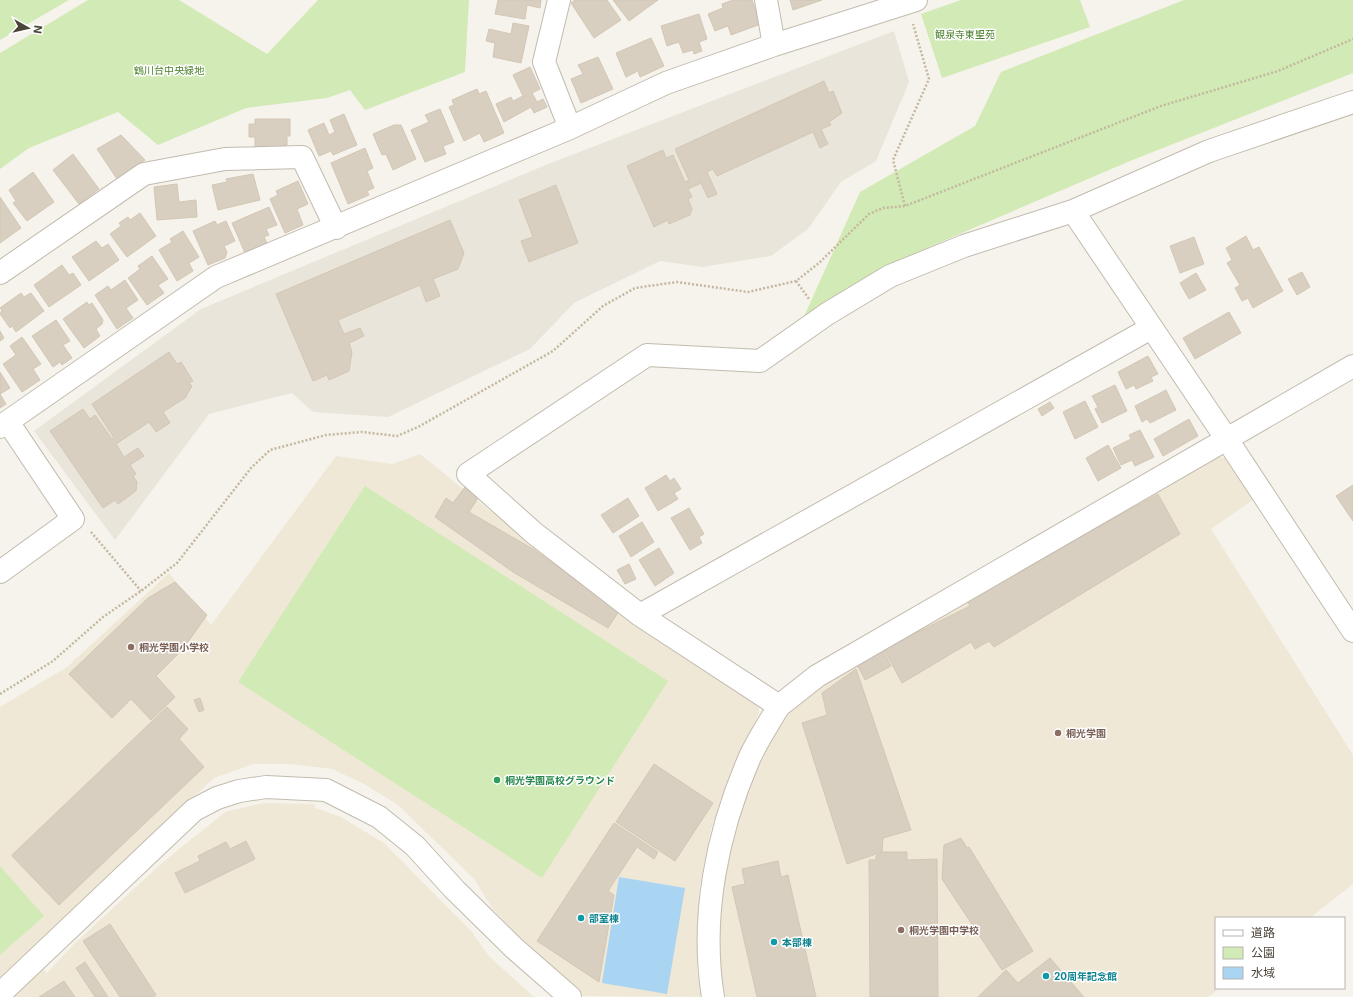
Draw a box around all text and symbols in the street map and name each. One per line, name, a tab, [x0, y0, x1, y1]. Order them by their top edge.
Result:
north arrow	[8, 8, 48, 48]
text: N	[30, 24, 45, 35]
park label: 観泉寺東聖苑	[935, 28, 995, 40]
park label: 鶴川台中央緑地	[134, 64, 205, 76]
place label: 桐光学園小学校	[139, 641, 209, 653]
marker: 桐光学園小学校	[126, 642, 136, 652]
place label: 桐光学園	[1066, 727, 1106, 739]
marker: 桐光学園	[1053, 728, 1063, 738]
place label: 桐光学園高校グラウンド	[505, 774, 615, 786]
marker: 桐光学園高校グラウンド	[492, 775, 502, 785]
place label: 部室棟	[589, 912, 619, 924]
marker: 部室棟	[576, 913, 586, 923]
legend	[1215, 917, 1345, 989]
place label: 桐光学園中学校	[909, 924, 979, 936]
marker: 桐光学園中学校	[896, 925, 906, 935]
text: 道路	[1251, 925, 1275, 940]
place label: 本部棟	[781, 936, 812, 948]
marker: 本部棟	[769, 937, 779, 947]
text: 公園	[1251, 945, 1275, 960]
text: 水域	[1251, 965, 1275, 980]
place label: 20周年記念館	[1054, 970, 1117, 982]
marker: 20周年記念館	[1041, 971, 1051, 981]

